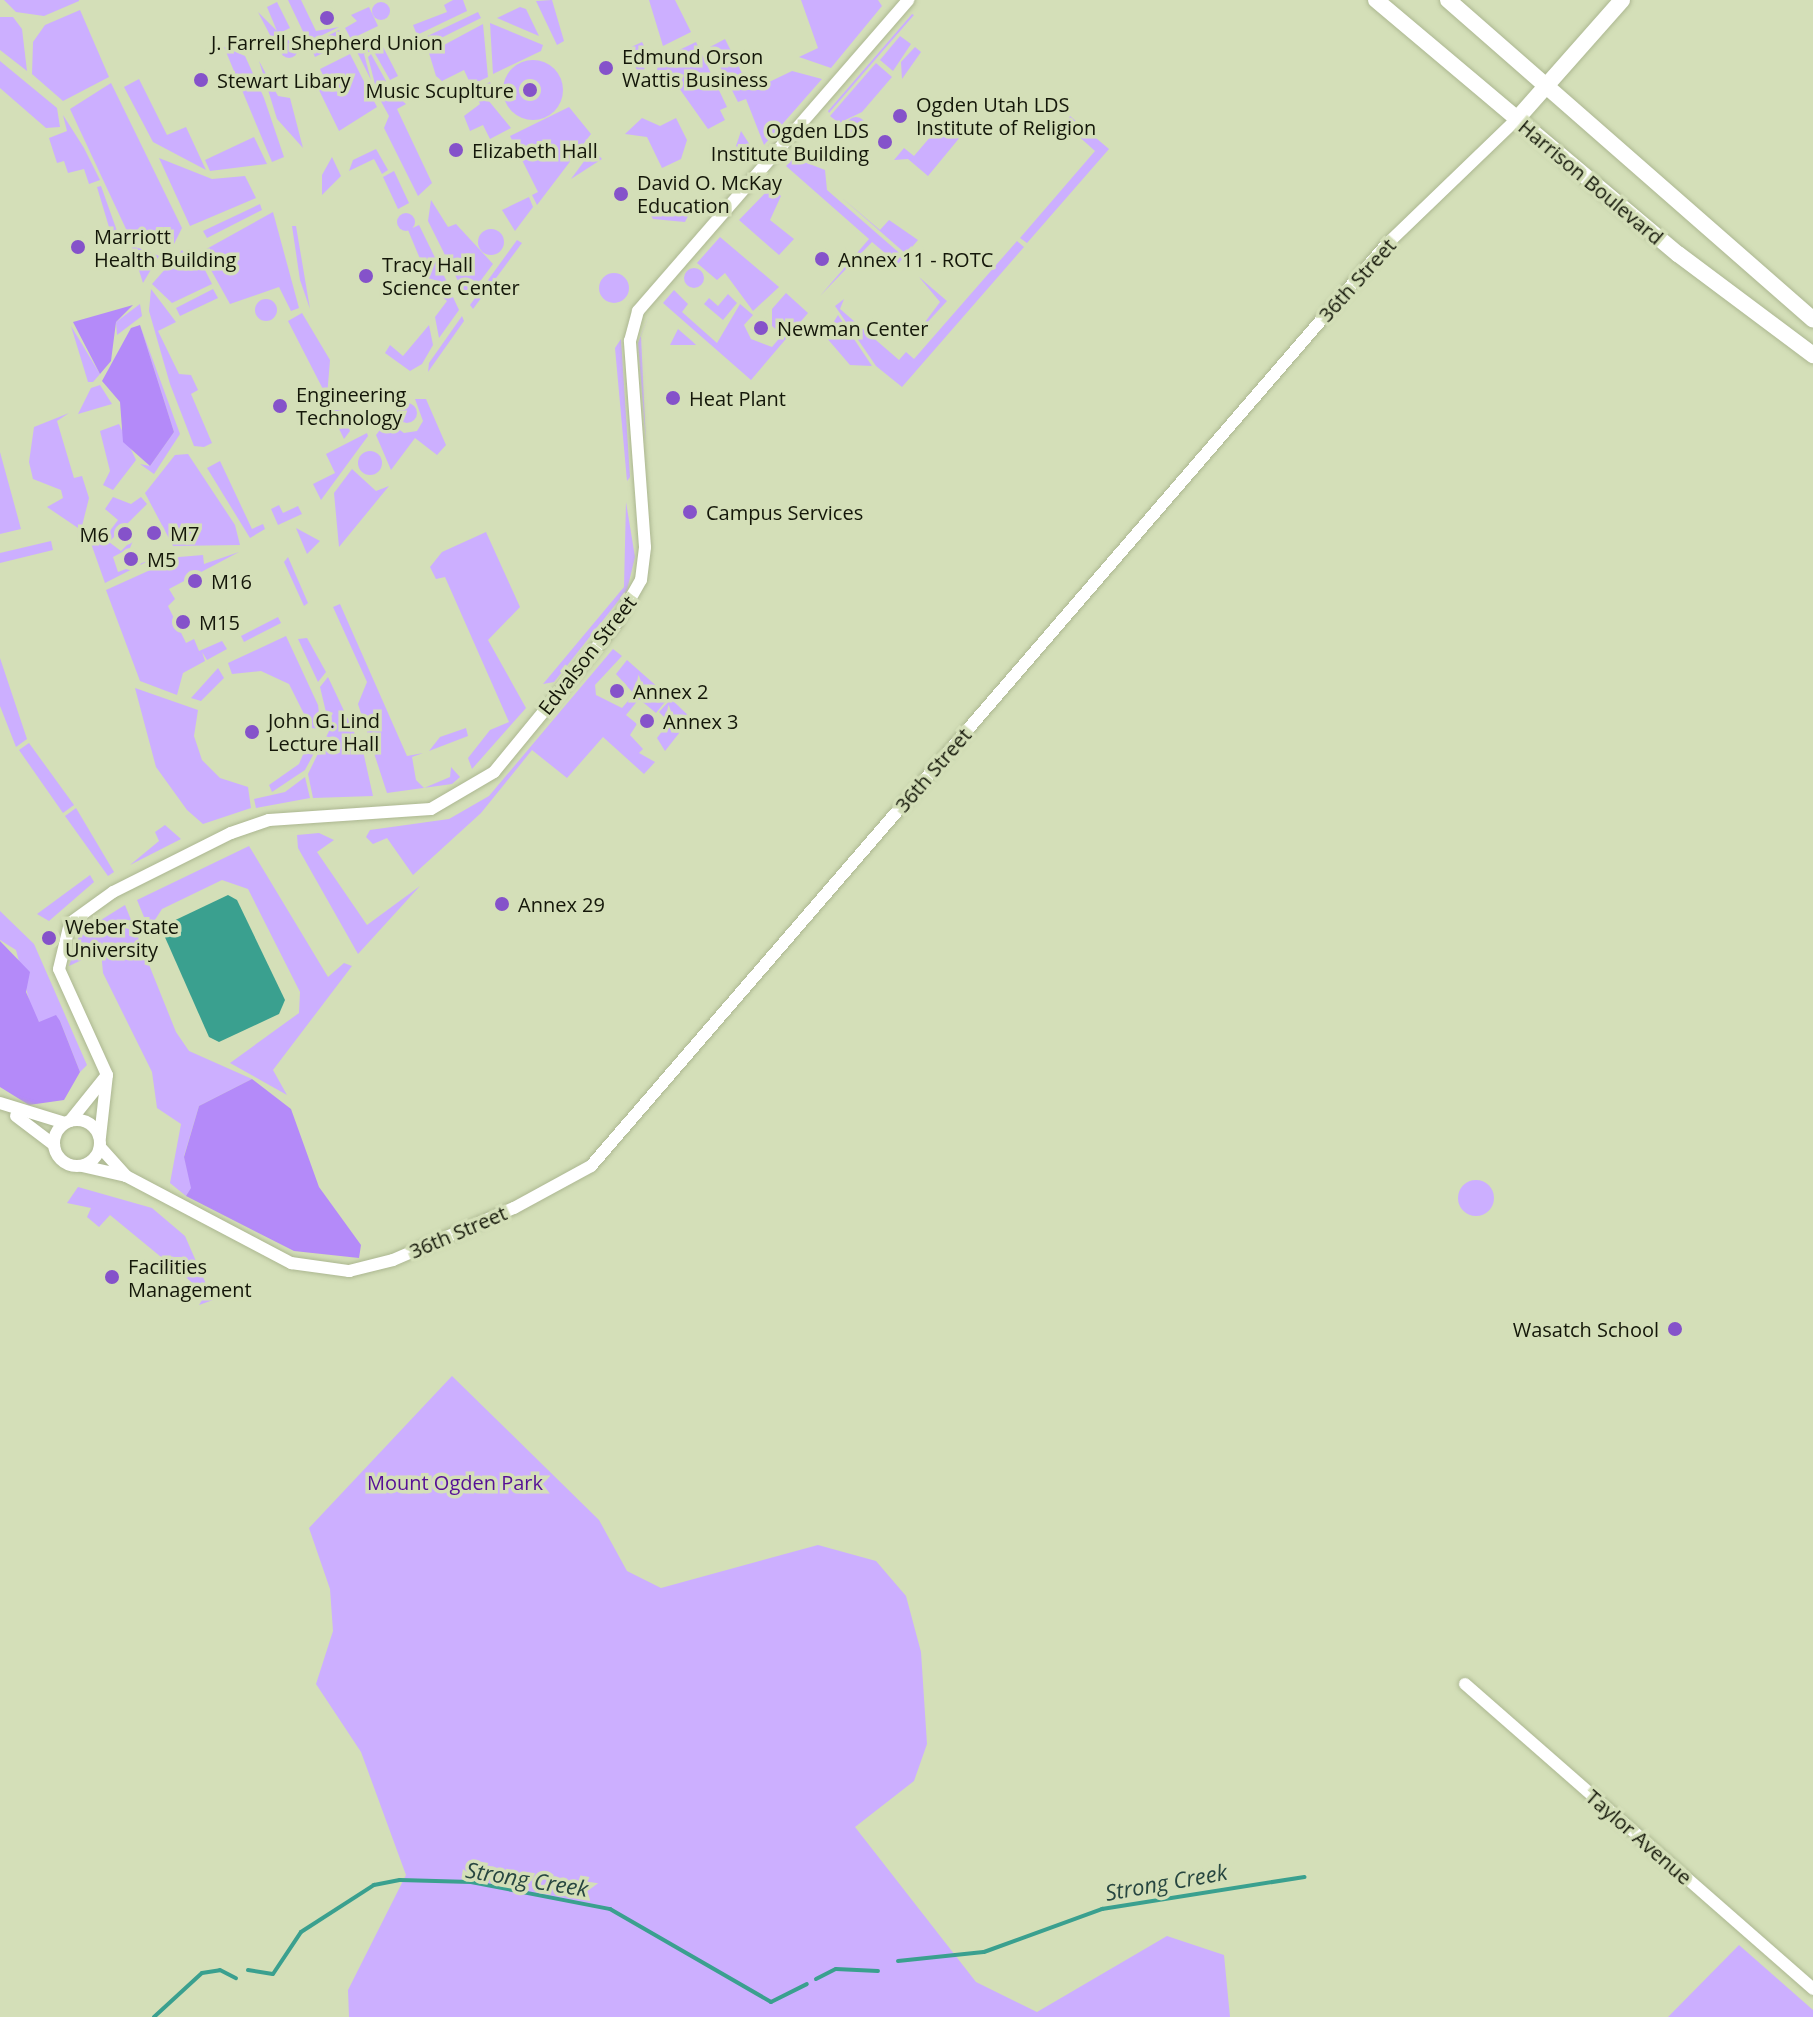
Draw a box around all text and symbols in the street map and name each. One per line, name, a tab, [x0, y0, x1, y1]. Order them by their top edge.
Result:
marker: J. Farrell Shepherd Union	[318, 9, 336, 27]
place label: J. Farrell Shepherd Union	[211, 30, 443, 54]
place label: Edmund Orson Wattis Business	[622, 44, 768, 91]
marker: Edmund Orson Wattis Business	[597, 59, 615, 77]
place label: Stewart Libary	[217, 68, 350, 92]
marker: Stewart Libary	[192, 71, 210, 89]
place label: Music Scuplture	[365, 78, 514, 102]
marker: Music Scuplture	[521, 81, 539, 99]
place label: Ogden Utah LDS Institute of Religion	[916, 92, 1096, 139]
marker: Ogden Utah LDS Institute of Religion	[891, 107, 909, 125]
street label: Harrison Boulevard	[1514, 115, 1668, 249]
place label: Ogden LDS Institute Building	[711, 118, 869, 165]
marker: Ogden LDS Institute Building	[876, 133, 894, 151]
place label: Elizabeth Hall	[472, 138, 598, 162]
marker: Elizabeth Hall	[447, 141, 465, 159]
place label: David O. McKay Education	[637, 170, 782, 217]
marker: David O. McKay Education	[612, 185, 630, 203]
place label: Marriott Health Building	[94, 224, 236, 271]
street label: 36th Street	[1314, 234, 1400, 326]
marker: Marriott Health Building	[69, 238, 87, 256]
place label: Annex 11 - ROTC	[838, 247, 993, 271]
marker: Annex 11 - ROTC	[813, 250, 831, 268]
place label: Tracy Hall Science Center	[382, 252, 520, 299]
marker: Tracy Hall Science Center	[357, 267, 375, 285]
place label: Newman Center	[777, 316, 929, 340]
marker: Newman Center	[752, 319, 770, 337]
place label: Engineering Technology	[296, 382, 406, 429]
place label: Heat Plant	[689, 386, 786, 410]
marker: Heat Plant	[664, 389, 682, 407]
marker: Engineering Technology	[271, 397, 289, 415]
place label: Campus Services	[706, 500, 863, 524]
marker: Campus Services	[681, 503, 699, 521]
place label: M7	[170, 521, 199, 545]
place label: M6	[80, 522, 109, 546]
marker: M7	[145, 524, 163, 542]
marker: M6	[116, 525, 134, 543]
place label: M5	[147, 547, 176, 571]
marker: M5	[122, 550, 140, 568]
place label: M16	[211, 569, 252, 593]
marker: M16	[186, 572, 204, 590]
street label: Edvalson Street	[533, 591, 641, 719]
place label: M15	[199, 610, 240, 634]
marker: M15	[174, 613, 192, 631]
place label: Annex 2	[633, 679, 709, 703]
marker: Annex 2	[608, 682, 626, 700]
place label: John G. Lind Lecture Hall	[268, 708, 380, 755]
place label: Annex 3	[663, 709, 739, 733]
marker: Annex 3	[638, 712, 656, 730]
marker: John G. Lind Lecture Hall	[243, 723, 261, 741]
street label: 36th Street	[890, 723, 976, 817]
place label: Annex 29	[518, 892, 605, 916]
marker: Annex 29	[493, 895, 511, 913]
place label: Weber State University	[65, 914, 179, 961]
marker: Weber State University	[40, 929, 58, 947]
street label: 36th Street	[406, 1201, 510, 1263]
place label: Facilities Management	[128, 1254, 252, 1301]
marker: Facilities Management	[103, 1268, 121, 1286]
place label: Wasatch School	[1513, 1317, 1659, 1341]
marker: Wasatch School	[1666, 1320, 1684, 1338]
park label: Mount Ogden Park	[367, 1470, 543, 1494]
street label: Taylor Avenue	[1581, 1785, 1697, 1889]
water label: Strong Creek	[464, 1856, 590, 1902]
water label: Strong Creek	[1103, 1858, 1229, 1906]

